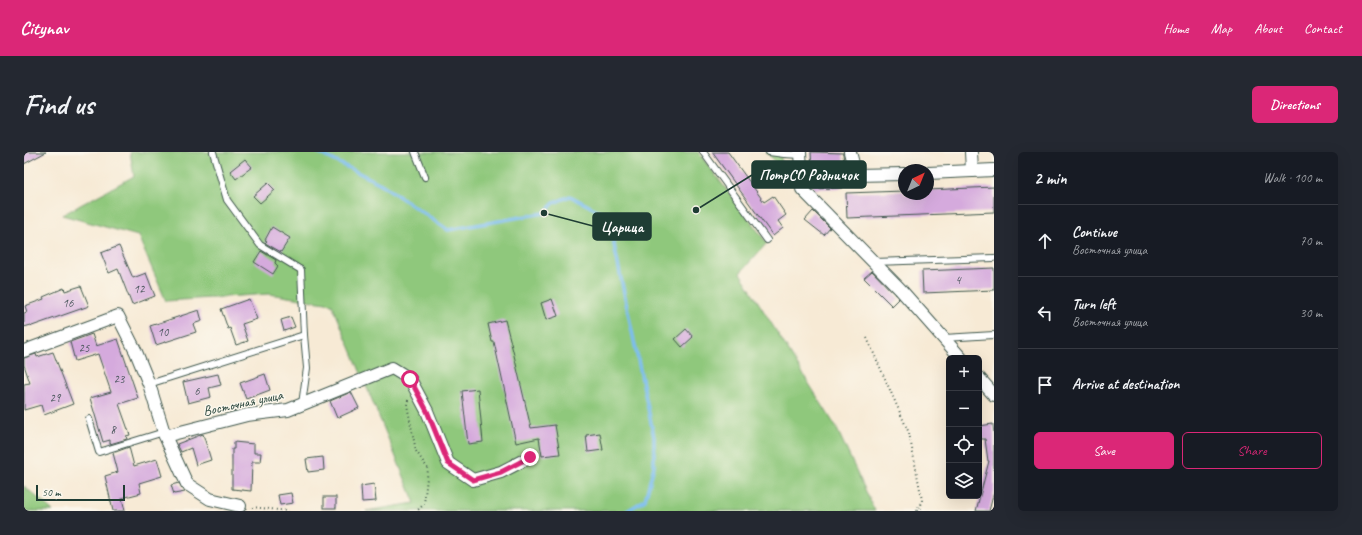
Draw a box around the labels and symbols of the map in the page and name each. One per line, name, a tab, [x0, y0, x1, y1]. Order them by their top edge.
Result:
callout: ПотрСО Родничок	[752, 161, 866, 188]
north arrow	[898, 164, 934, 200]
text: ПотрСО Родничок	[759, 166, 859, 185]
callout: Царица	[593, 213, 651, 240]
text: Царица	[601, 218, 645, 237]
house number: 4	[955, 272, 962, 288]
house number: 12	[134, 281, 146, 297]
house number: 16	[63, 295, 74, 311]
house number: 10	[158, 324, 170, 340]
house number: 25	[79, 340, 90, 356]
route start	[401, 370, 419, 388]
house number: 23	[114, 371, 126, 387]
house number: 6	[194, 383, 200, 399]
street label: Восточная улица	[202, 386, 285, 420]
house number: 29	[50, 390, 62, 406]
house number: 8	[110, 422, 117, 438]
route end	[521, 448, 539, 466]
scale bar	[36, 483, 125, 502]

